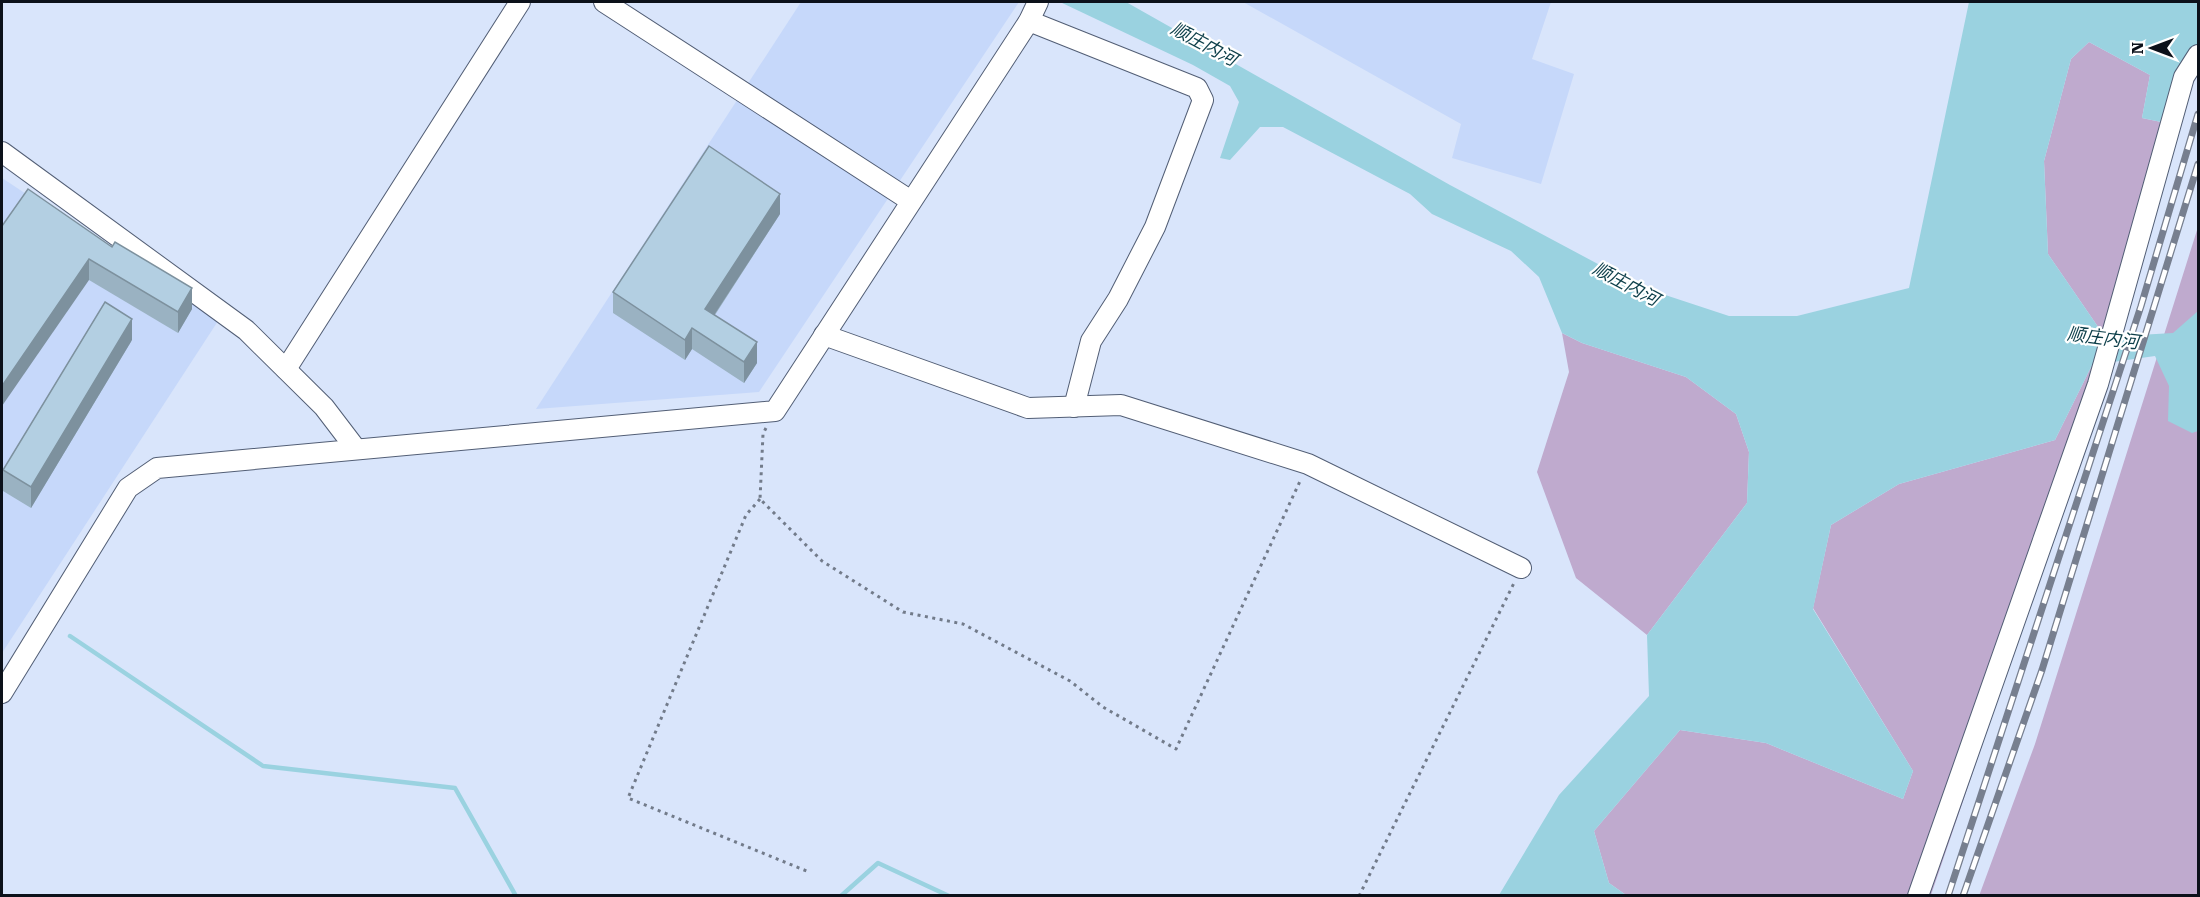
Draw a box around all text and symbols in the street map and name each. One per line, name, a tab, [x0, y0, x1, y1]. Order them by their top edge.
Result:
water label: 顺庄内河	[1168, 17, 1244, 71]
north arrow	[2122, 18, 2182, 78]
text: N	[2128, 42, 2147, 54]
water label: 顺庄内河	[1590, 257, 1666, 311]
water label: 顺庄内河	[2066, 323, 2143, 353]

